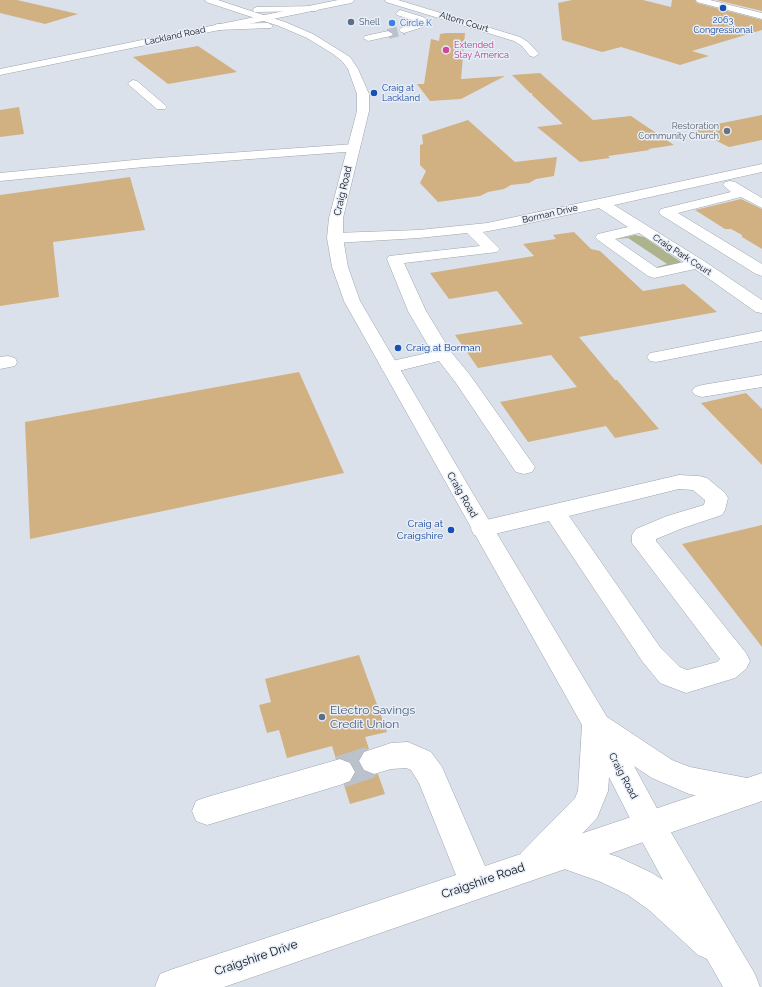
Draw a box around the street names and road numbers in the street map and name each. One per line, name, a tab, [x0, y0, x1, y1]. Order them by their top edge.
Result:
street label: Altom Court	[438, 9, 490, 35]
street label: Lackland Road	[144, 24, 206, 48]
street label: Craig Road	[331, 165, 355, 217]
street label: Borman Drive	[521, 202, 579, 226]
street label: Craig Park Court	[651, 232, 713, 278]
street label: Craig Road	[444, 470, 480, 520]
street label: Craig Road	[606, 751, 640, 801]
street label: Craigshire Road	[439, 860, 527, 902]
street label: Craigshire Drive	[212, 937, 300, 979]

